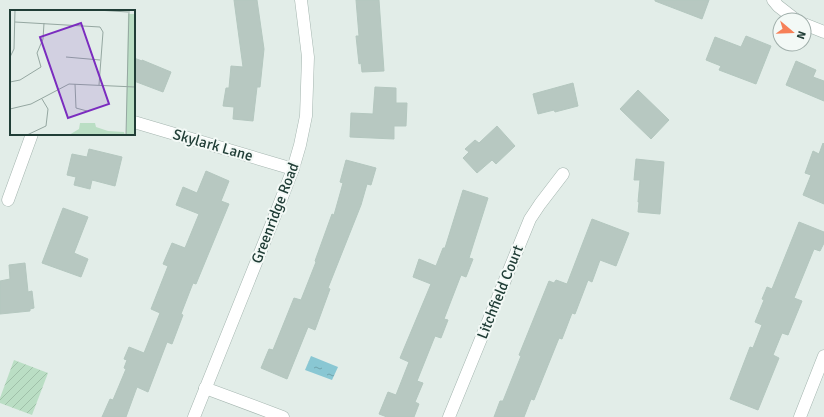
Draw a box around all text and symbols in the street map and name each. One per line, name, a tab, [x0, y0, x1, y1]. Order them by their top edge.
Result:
inset map	[10, 10, 135, 135]
north arrow	[772, 12, 812, 52]
text: N	[794, 29, 808, 41]
street label: Skylark Lane	[171, 125, 255, 165]
street label: Greenridge Road	[247, 160, 303, 266]
street label: Litchfield Court	[473, 242, 527, 342]

